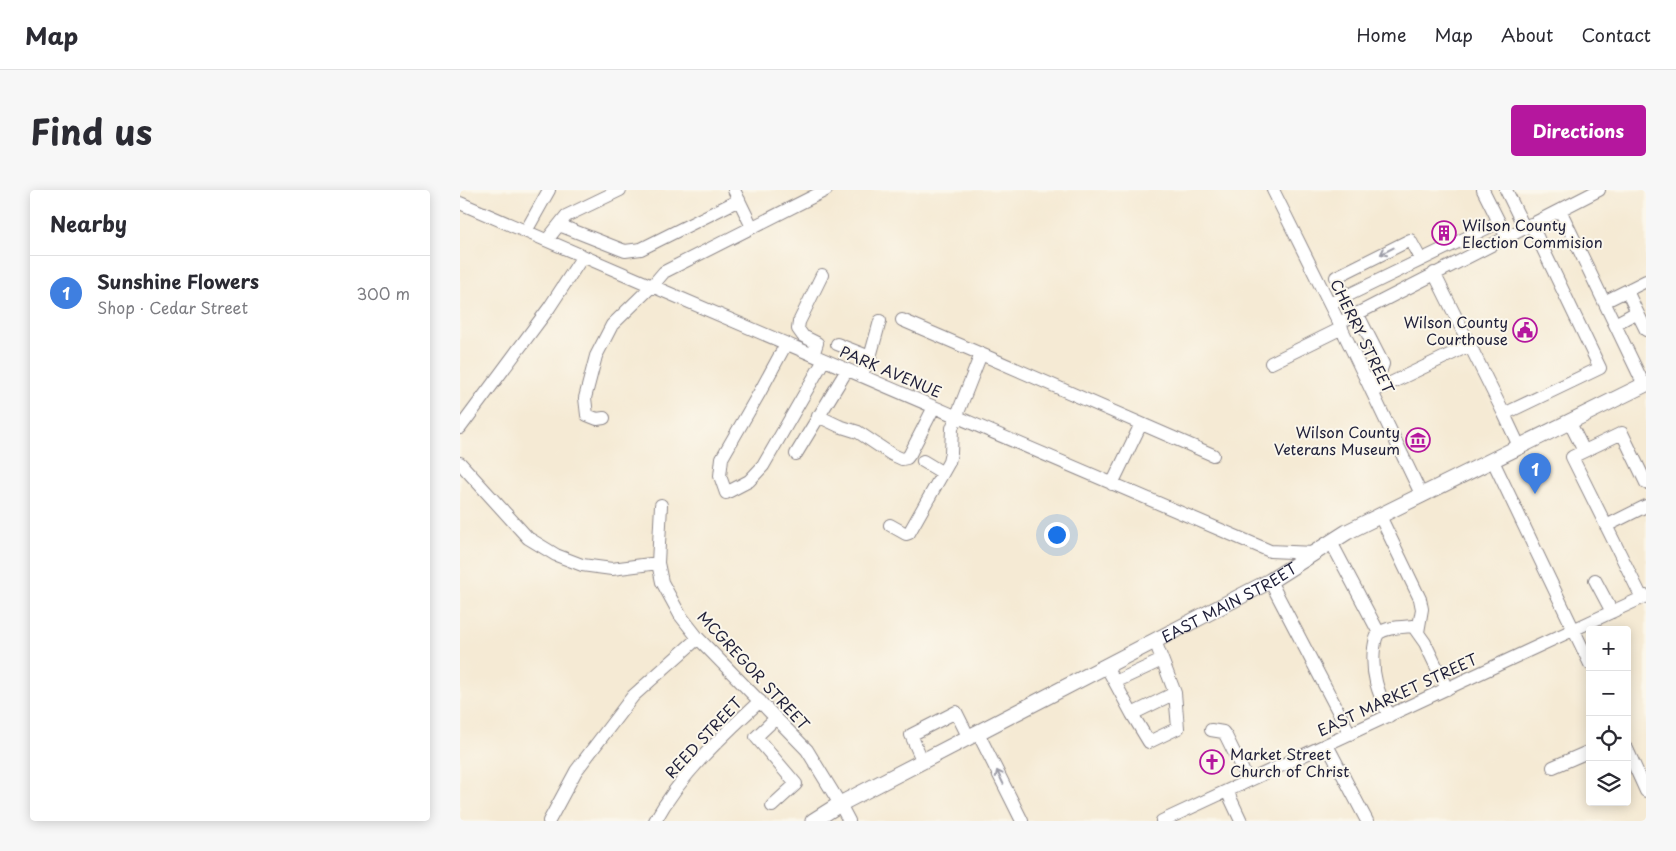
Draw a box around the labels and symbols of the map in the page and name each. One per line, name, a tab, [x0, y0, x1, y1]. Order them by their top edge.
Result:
place label: Wilson County Election Commision	[1462, 213, 1603, 253]
building icon: Wilson County Election Commision	[1431, 220, 1457, 246]
one-way arrow	[1380, 247, 1395, 256]
street label: CHERRY STREET	[1325, 275, 1401, 398]
place label: Wilson County Courthouse	[1404, 310, 1508, 350]
public building icon: Wilson County Courthouse	[1512, 317, 1538, 343]
street label: PARK AVENUE	[837, 339, 945, 403]
place label: Wilson County Veterans Museum	[1274, 420, 1400, 460]
museum icon: Wilson County Veterans Museum	[1405, 427, 1431, 453]
pin: 1	[1519, 453, 1551, 494]
your location	[1044, 522, 1070, 548]
street label: EAST MAIN STREET	[1157, 555, 1301, 647]
street label: MCGREGOR STREET	[693, 605, 816, 735]
street label: EAST MARKET STREET	[1313, 646, 1481, 741]
street label: REED STREET	[659, 691, 747, 783]
place label: Market Street Church of Christ	[1230, 742, 1349, 782]
church icon: Market Street Church of Christ	[1199, 749, 1225, 775]
one-way arrow	[995, 770, 1004, 785]

